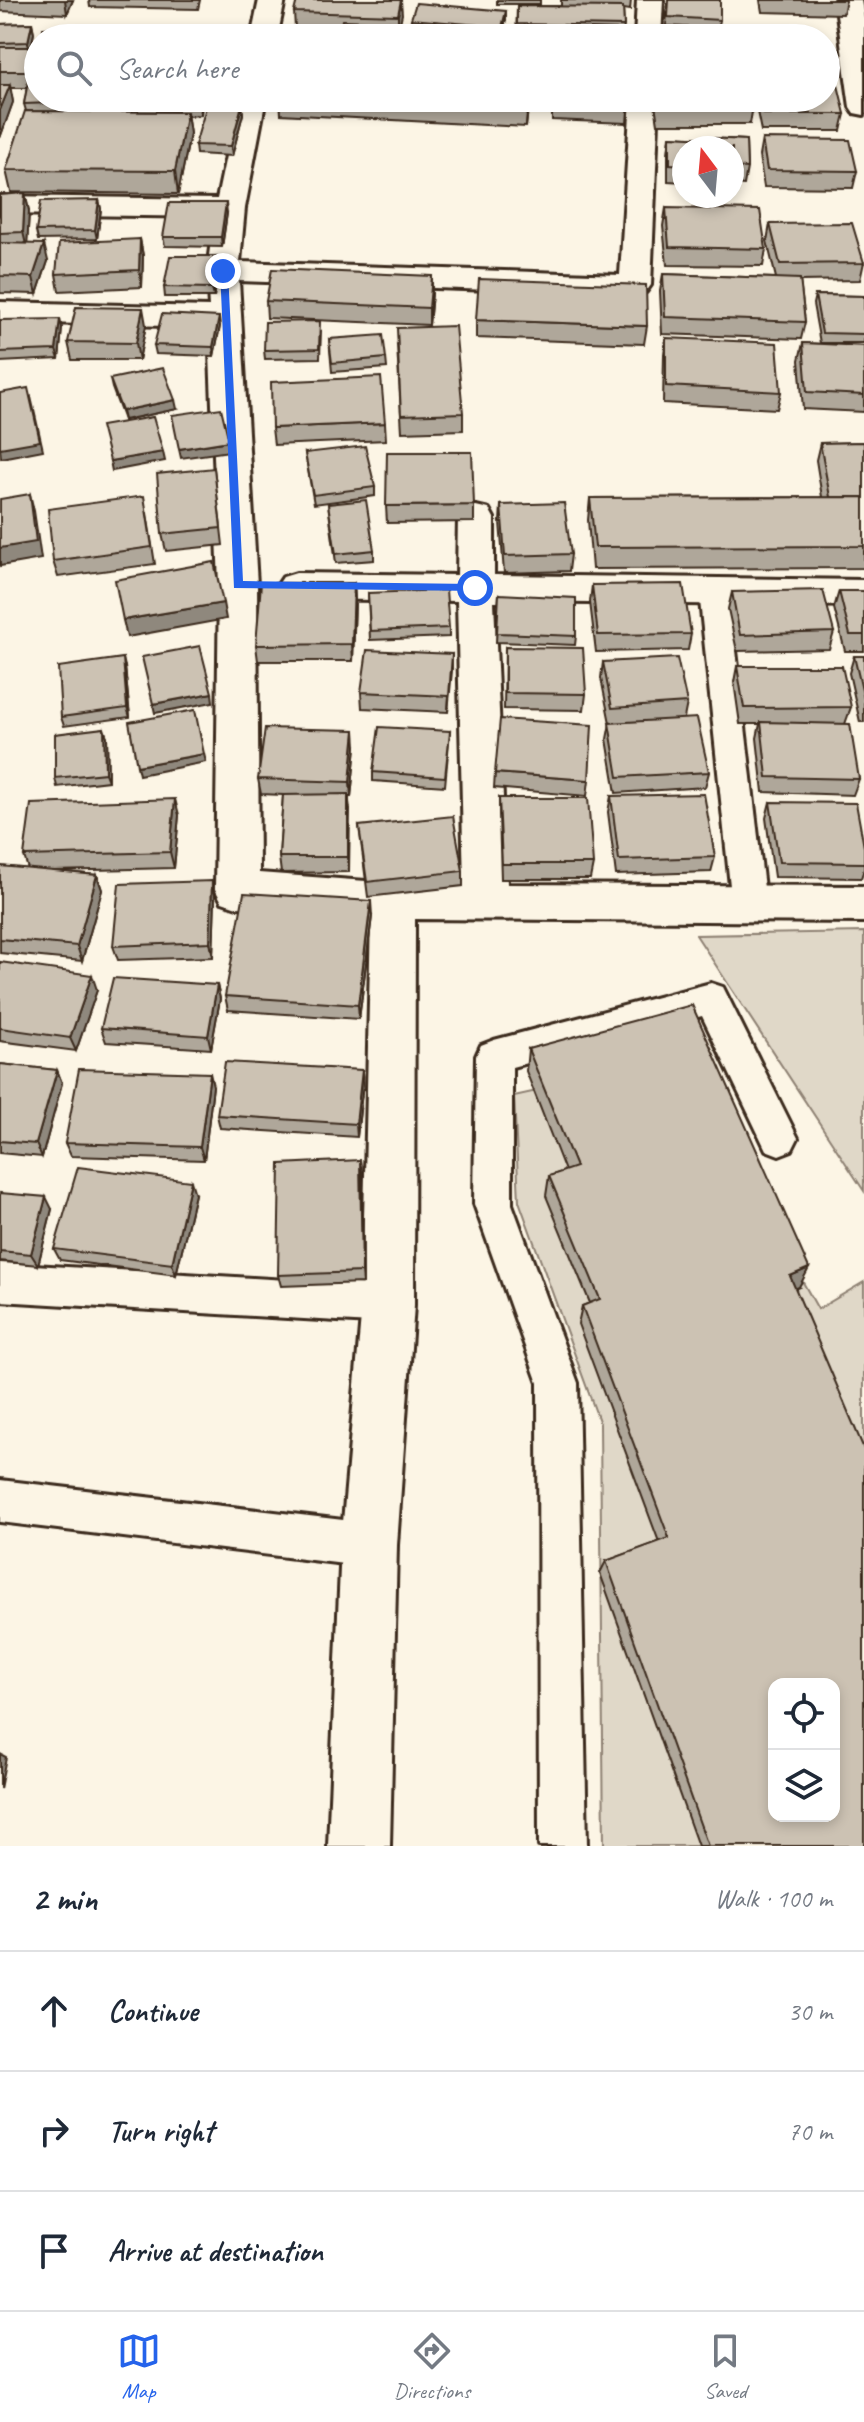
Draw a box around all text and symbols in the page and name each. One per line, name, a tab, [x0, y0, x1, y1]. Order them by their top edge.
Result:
search box	[24, 24, 840, 112]
icon: search	[52, 46, 96, 90]
text: Search here	[116, 49, 238, 87]
north arrow	[672, 136, 744, 208]
route end	[205, 253, 241, 289]
route start	[457, 570, 493, 606]
map controls	[768, 1678, 840, 1822]
button: locate	[768, 1678, 840, 1750]
button: layers	[768, 1750, 840, 1822]
text: 2 min	[32, 1877, 97, 1920]
text: Walk · 100 m	[715, 1882, 832, 1915]
icon: ahead	[32, 1989, 76, 2033]
text: Continue	[108, 1992, 198, 2030]
text: 30 m	[788, 1995, 832, 2028]
icon: right	[32, 2109, 76, 2153]
text: Turn right	[108, 2112, 213, 2150]
text: 70 m	[788, 2115, 832, 2148]
icon: arrive	[32, 2229, 76, 2273]
text: Arrive at destination	[108, 2232, 323, 2270]
tab: Map	[117, 2329, 161, 2405]
tab: Directions	[394, 2329, 470, 2405]
tab: Saved	[703, 2329, 747, 2405]

